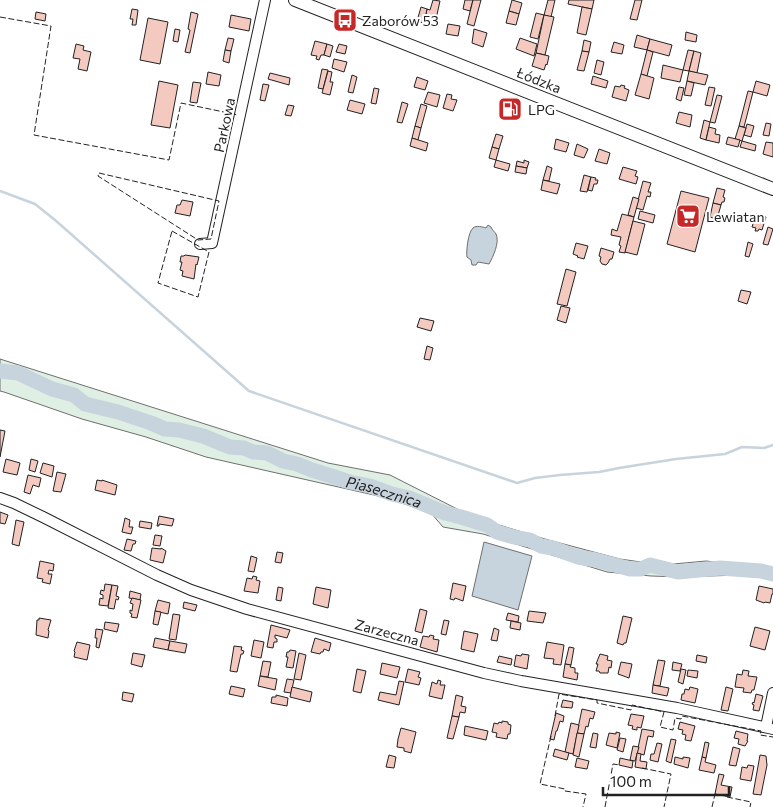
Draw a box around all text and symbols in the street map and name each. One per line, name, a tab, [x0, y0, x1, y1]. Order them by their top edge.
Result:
bus stop icon: Zaborów 53	[332, 7, 358, 33]
place label: Zaborów 53	[362, 12, 439, 29]
street label: Łódzka	[513, 63, 564, 97]
street label: Parkowa	[210, 96, 238, 154]
fuel station icon: LPG	[497, 96, 523, 122]
place label: LPG	[528, 101, 555, 118]
supermarket icon: Lewiatan	[675, 203, 701, 229]
place label: Lewiatan	[706, 208, 764, 225]
water label: Piasecznica	[344, 472, 425, 511]
street label: Zarzeczna	[353, 615, 421, 649]
scale bar	[603, 764, 729, 796]
text: 100 m	[610, 772, 652, 790]

